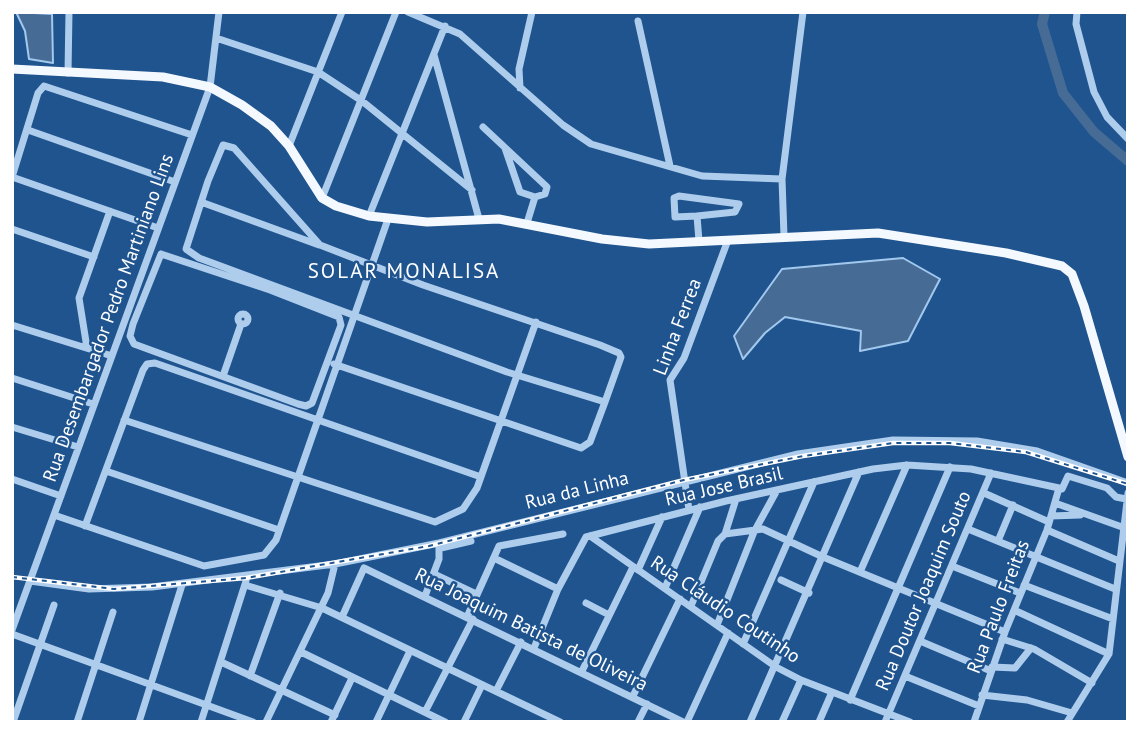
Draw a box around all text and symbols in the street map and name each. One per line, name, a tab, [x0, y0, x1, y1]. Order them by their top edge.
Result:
street label: Rua Desembargador Pedro Martiniano Lins	[39, 151, 179, 485]
district label: SOLAR MONALISA	[309, 259, 499, 285]
street label: Linha Ferrea	[649, 275, 707, 379]
street label: Rua Jose Brasil	[663, 462, 785, 512]
street label: Rua da Linha	[523, 467, 631, 515]
street label: Rua Doutor Joaquim Souto	[872, 488, 976, 694]
street label: Rua Paulo Freitas	[963, 537, 1035, 677]
street label: Rua Cláudio Coutinho	[646, 551, 804, 669]
street label: Rua Joaquim Batista de Oliveira	[411, 564, 651, 696]

